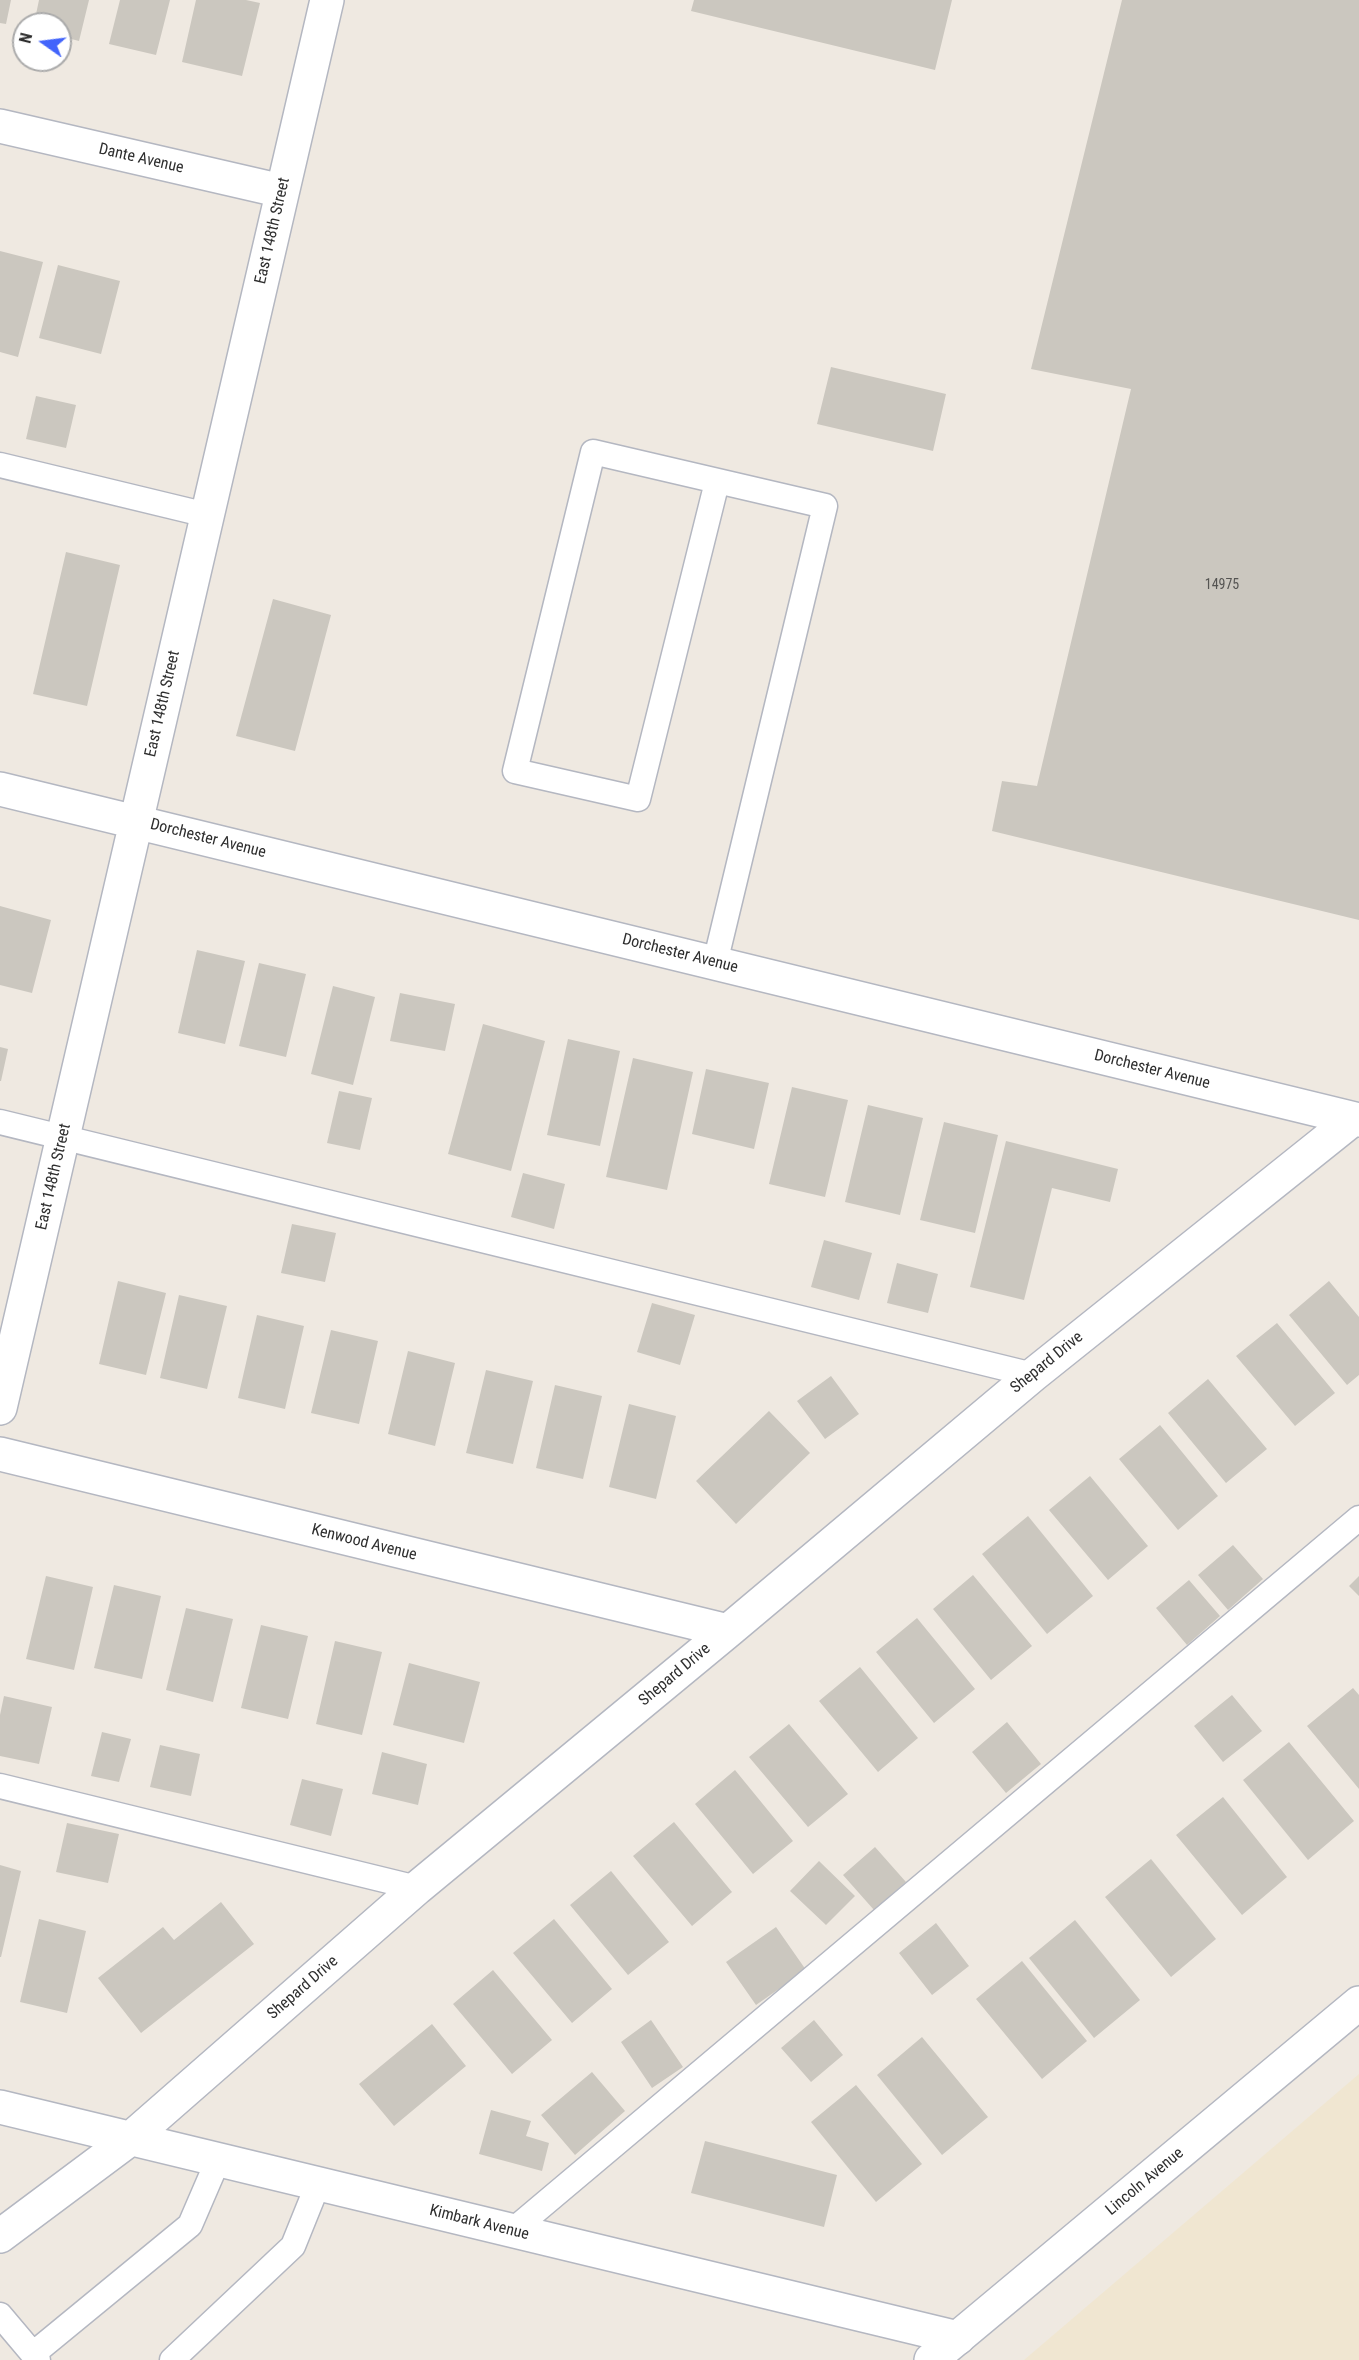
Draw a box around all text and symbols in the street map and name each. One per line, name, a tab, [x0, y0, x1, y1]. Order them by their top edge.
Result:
north arrow	[12, 12, 72, 72]
text: N	[16, 31, 36, 45]
street label: Dante Avenue	[97, 140, 185, 178]
street label: East 148th Street	[251, 176, 295, 286]
house number: 14975	[1205, 577, 1239, 593]
street label: East 148th Street	[141, 649, 185, 759]
street label: Dorchester Avenue	[148, 815, 268, 863]
street label: Dorchester Avenue	[620, 930, 740, 978]
street label: Dorchester Avenue	[1092, 1046, 1212, 1094]
street label: East 148th Street	[32, 1122, 76, 1232]
street label: Shepard Drive	[1007, 1328, 1087, 1398]
street label: Kenwood Avenue	[309, 1521, 419, 1565]
street label: Shepard Drive	[635, 1640, 715, 1710]
street label: Shepard Drive	[264, 1952, 342, 2024]
street label: Lincoln Avenue	[1102, 2144, 1188, 2220]
street label: Kimbark Avenue	[427, 2201, 531, 2245]

